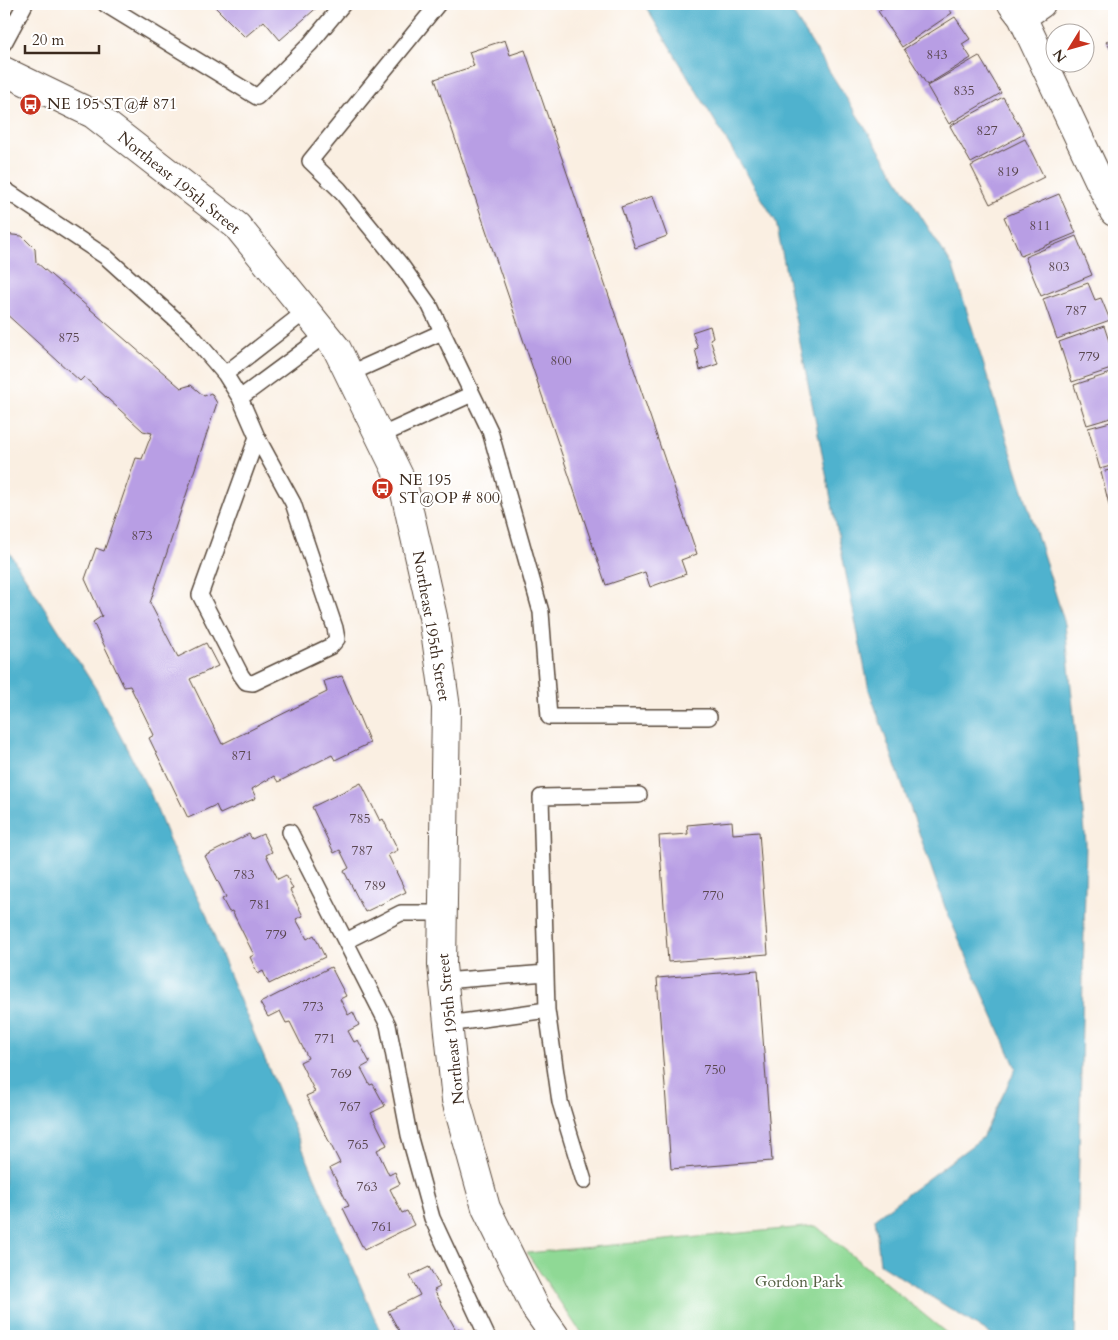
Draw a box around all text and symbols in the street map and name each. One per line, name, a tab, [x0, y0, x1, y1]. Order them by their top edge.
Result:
scale bar	[25, 22, 99, 54]
north arrow	[1046, 22, 1096, 72]
text: 20 m	[32, 30, 64, 50]
house number: 843	[926, 45, 948, 64]
text: N	[1049, 45, 1071, 66]
house number: 835	[953, 81, 975, 100]
bus stop icon: NE 195 ST@# 871	[19, 92, 43, 116]
place label: NE 195 ST@# 871	[47, 93, 177, 115]
house number: 827	[976, 121, 998, 140]
street label: Northeast 195th Street	[113, 127, 245, 239]
house number: 819	[997, 162, 1019, 181]
house number: 811	[1029, 216, 1051, 235]
house number: 803	[1048, 257, 1070, 276]
house number: 787	[1065, 301, 1087, 320]
house number: 875	[58, 328, 80, 347]
house number: 779	[1078, 347, 1100, 366]
house number: 800	[550, 351, 572, 370]
place label: NE 195 ST@OP # 800	[399, 469, 500, 509]
bus stop icon: NE 195 ST@OP # 800	[371, 477, 395, 501]
house number: 873	[131, 526, 153, 545]
street label: Northeast 195th Street	[407, 549, 455, 703]
house number: 871	[231, 746, 253, 765]
house number: 785	[349, 809, 371, 828]
house number: 787	[351, 841, 373, 860]
house number: 783	[233, 865, 255, 884]
house number: 789	[364, 876, 386, 895]
house number: 770	[702, 886, 724, 905]
house number: 781	[249, 895, 271, 914]
house number: 779	[265, 925, 287, 944]
street label: Northeast 195th Street	[432, 952, 470, 1106]
house number: 773	[302, 997, 324, 1016]
house number: 771	[314, 1029, 336, 1048]
house number: 750	[704, 1060, 726, 1079]
house number: 769	[330, 1064, 352, 1083]
house number: 767	[339, 1097, 361, 1116]
house number: 765	[347, 1135, 369, 1154]
house number: 763	[356, 1177, 378, 1196]
house number: 761	[371, 1217, 393, 1236]
park label: Gordon Park	[755, 1271, 844, 1293]

